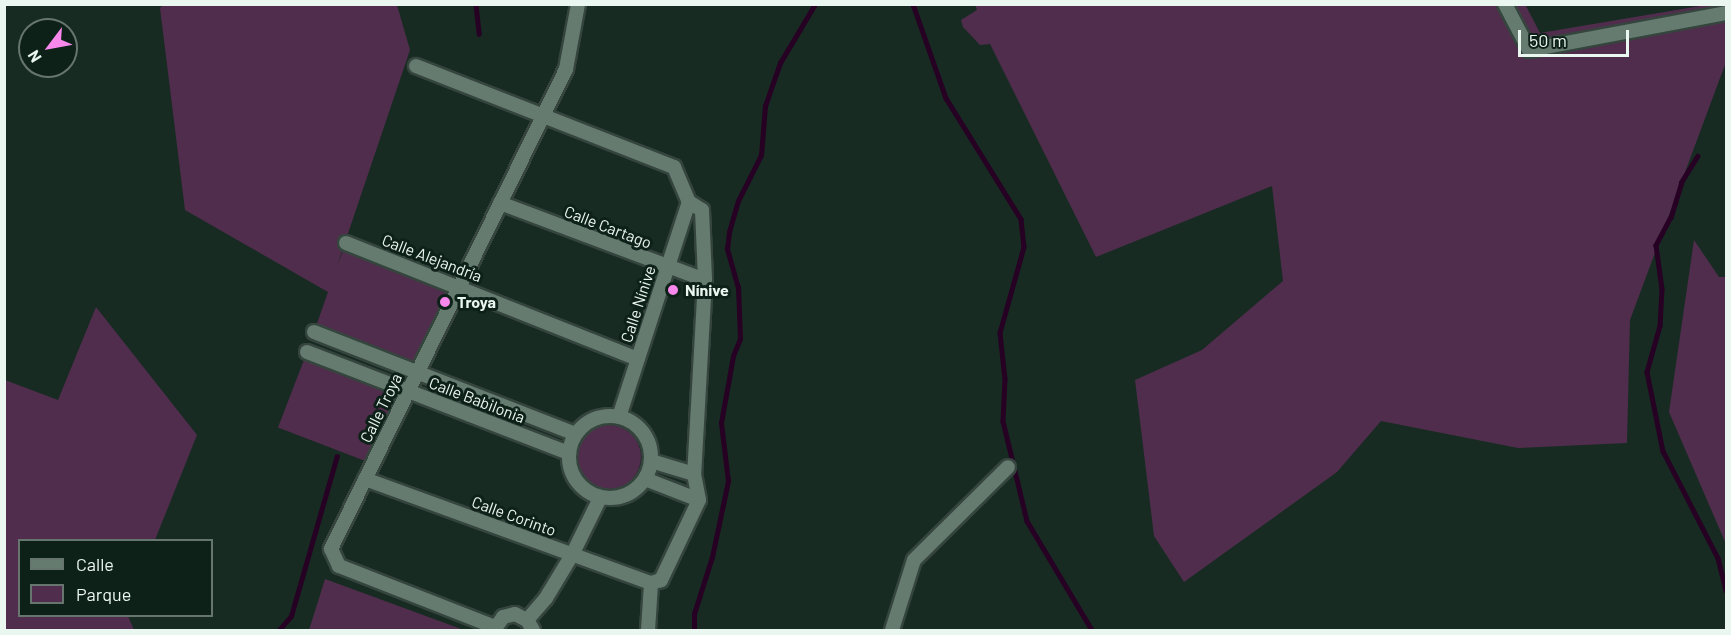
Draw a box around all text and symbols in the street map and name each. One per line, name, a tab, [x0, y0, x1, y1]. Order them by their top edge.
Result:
north arrow	[18, 18, 78, 78]
scale bar	[1521, 18, 1632, 56]
text: 50 m	[1529, 29, 1567, 51]
text: N	[23, 47, 45, 66]
street label: Calle Cartago	[562, 202, 654, 252]
street label: Calle Alejandría	[379, 230, 485, 286]
street label: Calle Nínive	[617, 263, 659, 345]
place label: Nínive	[685, 280, 729, 300]
marker: Nínive	[666, 283, 680, 297]
place label: Troya	[457, 292, 496, 312]
marker: Troya	[438, 295, 452, 309]
street label: Calle Troya	[356, 370, 406, 446]
street label: Calle Babilonia	[426, 373, 528, 427]
street label: Calle Corinto	[469, 492, 559, 540]
legend	[18, 539, 213, 617]
text: Calle	[76, 553, 114, 575]
text: Parque	[76, 583, 131, 605]

